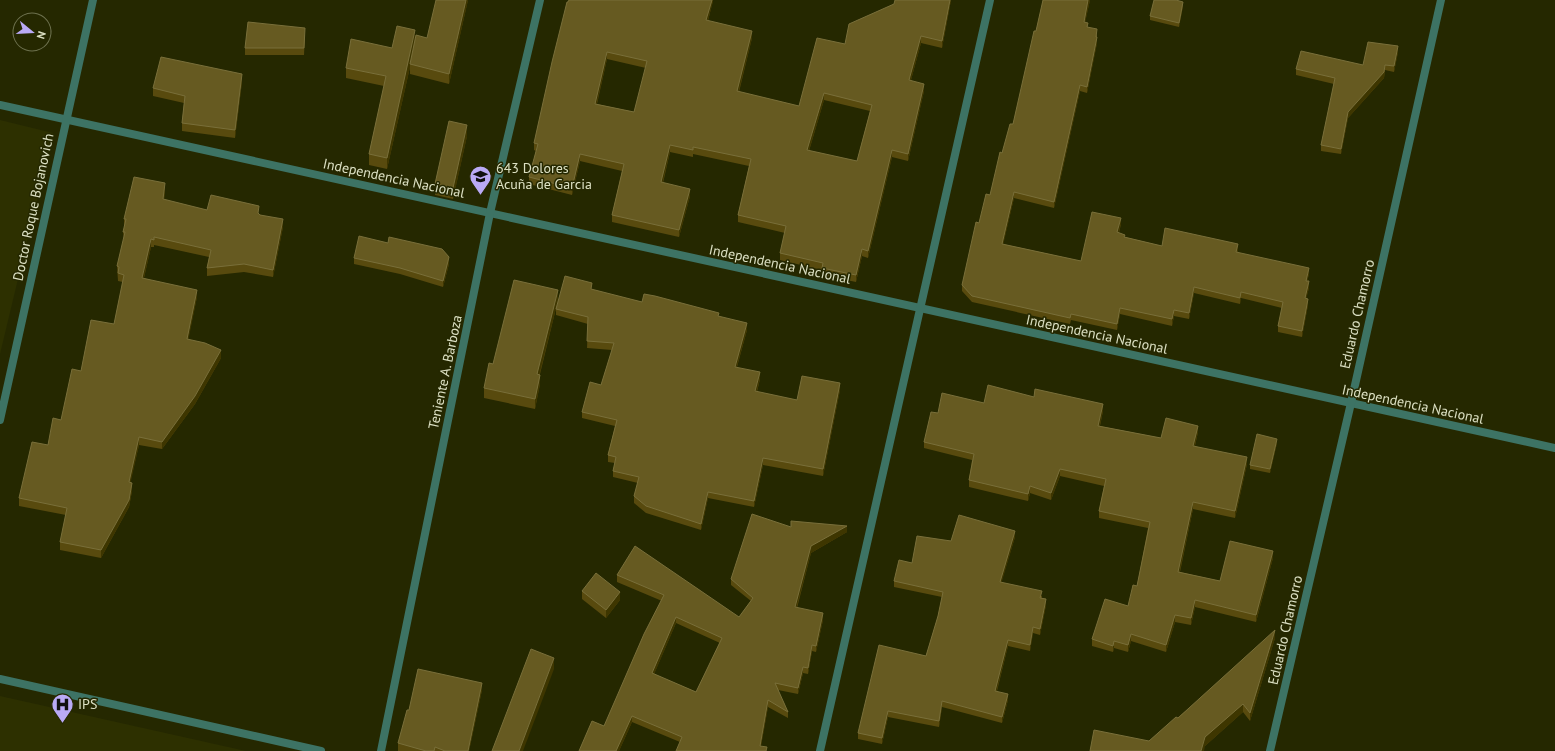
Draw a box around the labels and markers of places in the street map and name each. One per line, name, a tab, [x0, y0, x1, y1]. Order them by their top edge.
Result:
place label: 643 Dolores Acuña de Garcia	[496, 159, 592, 193]
school or university icon: 643 Dolores Acuña de Garcia	[467, 163, 493, 196]
hospital icon: IPS	[49, 691, 75, 724]
place label: IPS	[78, 695, 97, 713]

